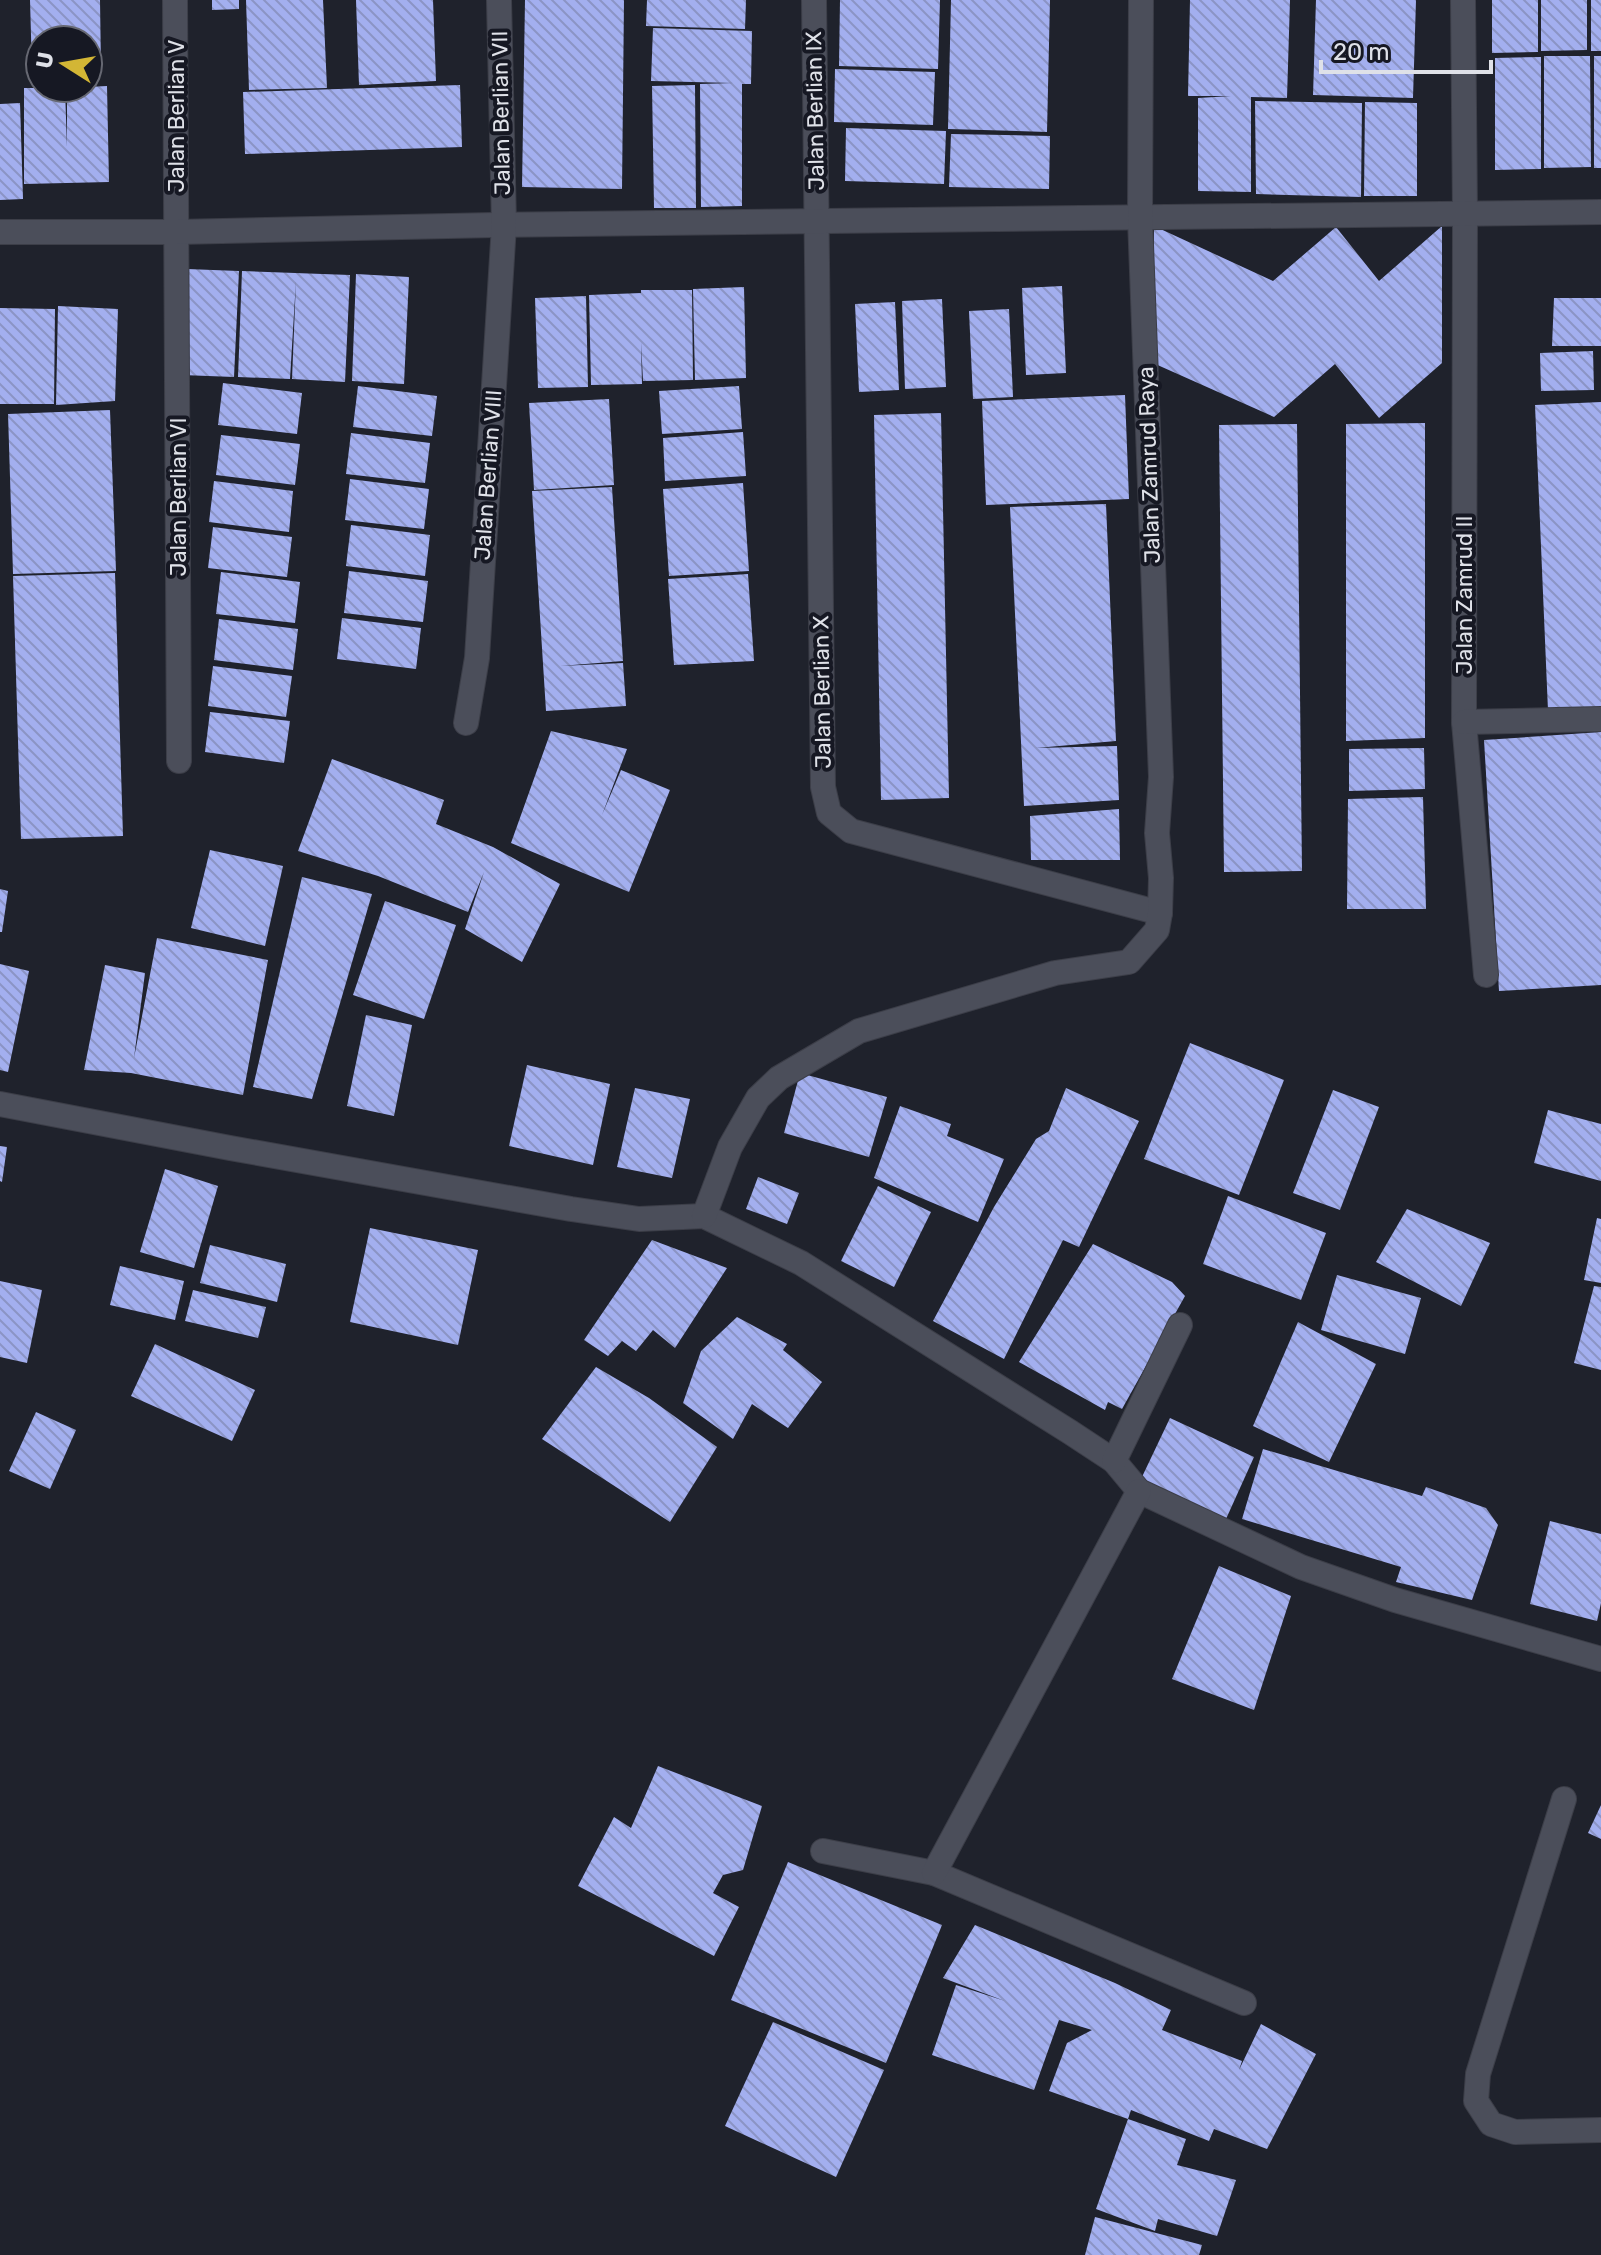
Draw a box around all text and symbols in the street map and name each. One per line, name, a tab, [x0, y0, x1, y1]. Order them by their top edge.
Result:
north arrow	[24, 24, 104, 104]
scale bar	[1321, 24, 1491, 74]
street label: Jalan Berlian VII	[486, 30, 516, 196]
street label: Jalan Berlian IX	[800, 31, 830, 191]
text: 20 m	[1333, 38, 1390, 66]
street label: Jalan Berlian V	[163, 40, 190, 192]
text: U	[30, 50, 60, 71]
street label: Jalan Zamrud Raya	[1132, 366, 1166, 564]
street label: Jalan Berlian VIII	[469, 389, 507, 561]
street label: Jalan Berlian VI	[165, 418, 192, 576]
street label: Jalan Zamrud II	[1451, 515, 1478, 675]
street label: Jalan Berlian X	[807, 615, 837, 769]

